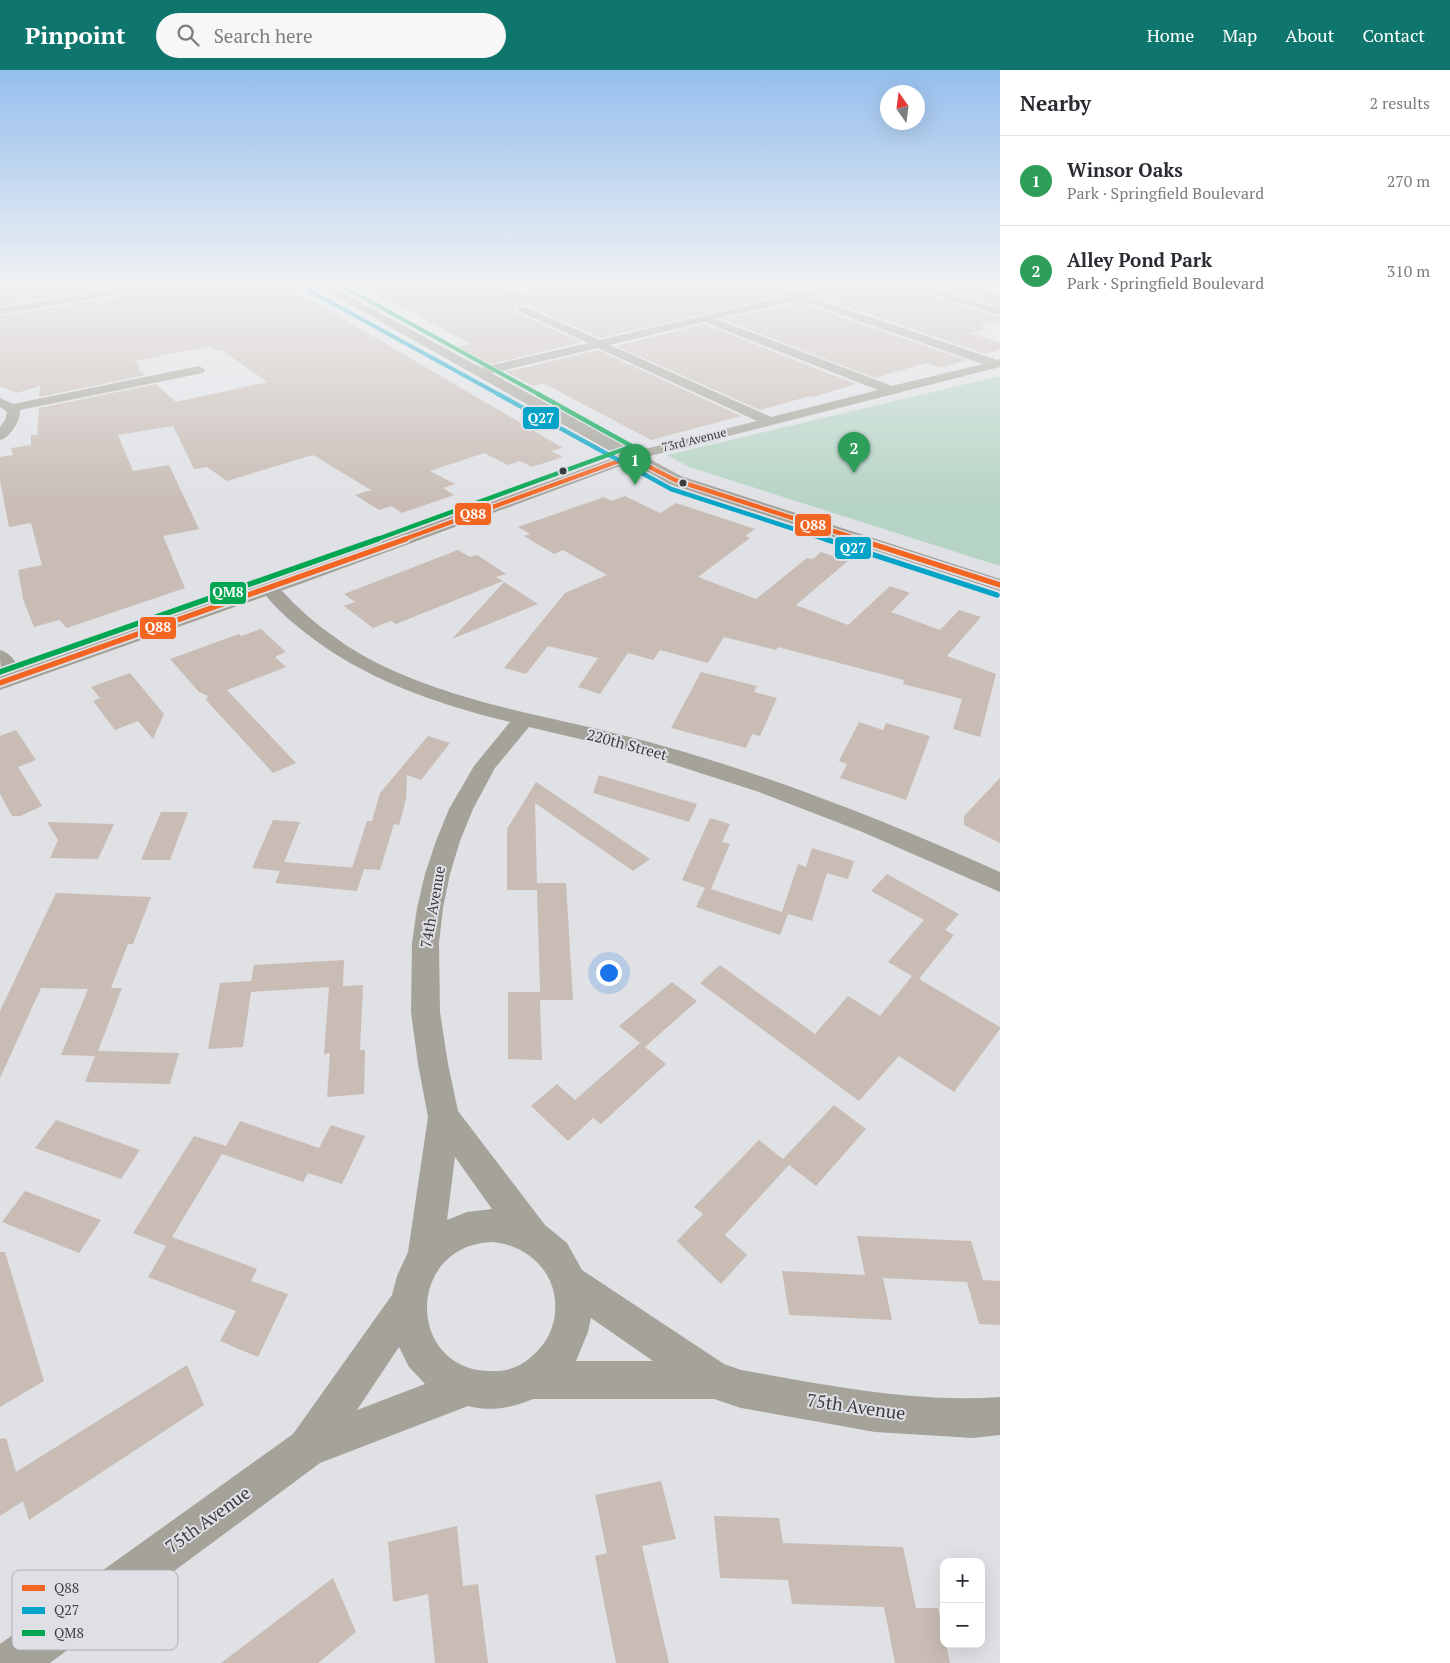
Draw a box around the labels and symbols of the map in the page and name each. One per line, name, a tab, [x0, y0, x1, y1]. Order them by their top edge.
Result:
north arrow	[880, 85, 925, 130]
line badge: Q27	[522, 406, 560, 430]
text: Q27	[528, 408, 554, 427]
street label: 73rd Avenue	[660, 424, 728, 455]
pin: 2	[838, 432, 870, 473]
pin: 1	[619, 444, 651, 485]
unlabelled marker	[558, 466, 568, 476]
unlabelled marker	[678, 478, 688, 488]
line badge: Q88	[454, 502, 492, 526]
text: Q88	[460, 504, 486, 523]
line badge: Q88	[794, 513, 832, 537]
text: Q88	[800, 515, 826, 534]
line badge: Q27	[834, 536, 872, 560]
text: Q27	[840, 538, 866, 557]
line badge: QM8	[209, 581, 247, 605]
text: QM8	[212, 582, 244, 601]
line badge: Q88	[139, 616, 177, 640]
text: Q88	[145, 617, 171, 636]
street label: 220th Street	[585, 724, 670, 764]
street label: 74th Avenue	[415, 864, 449, 949]
your location	[596, 960, 622, 986]
street label: 75th Avenue	[805, 1387, 907, 1425]
street label: 75th Avenue	[160, 1480, 255, 1558]
legend	[12, 1570, 178, 1650]
text: Q88	[54, 1578, 79, 1597]
text: Q27	[54, 1600, 79, 1619]
text: QM8	[54, 1623, 84, 1642]

